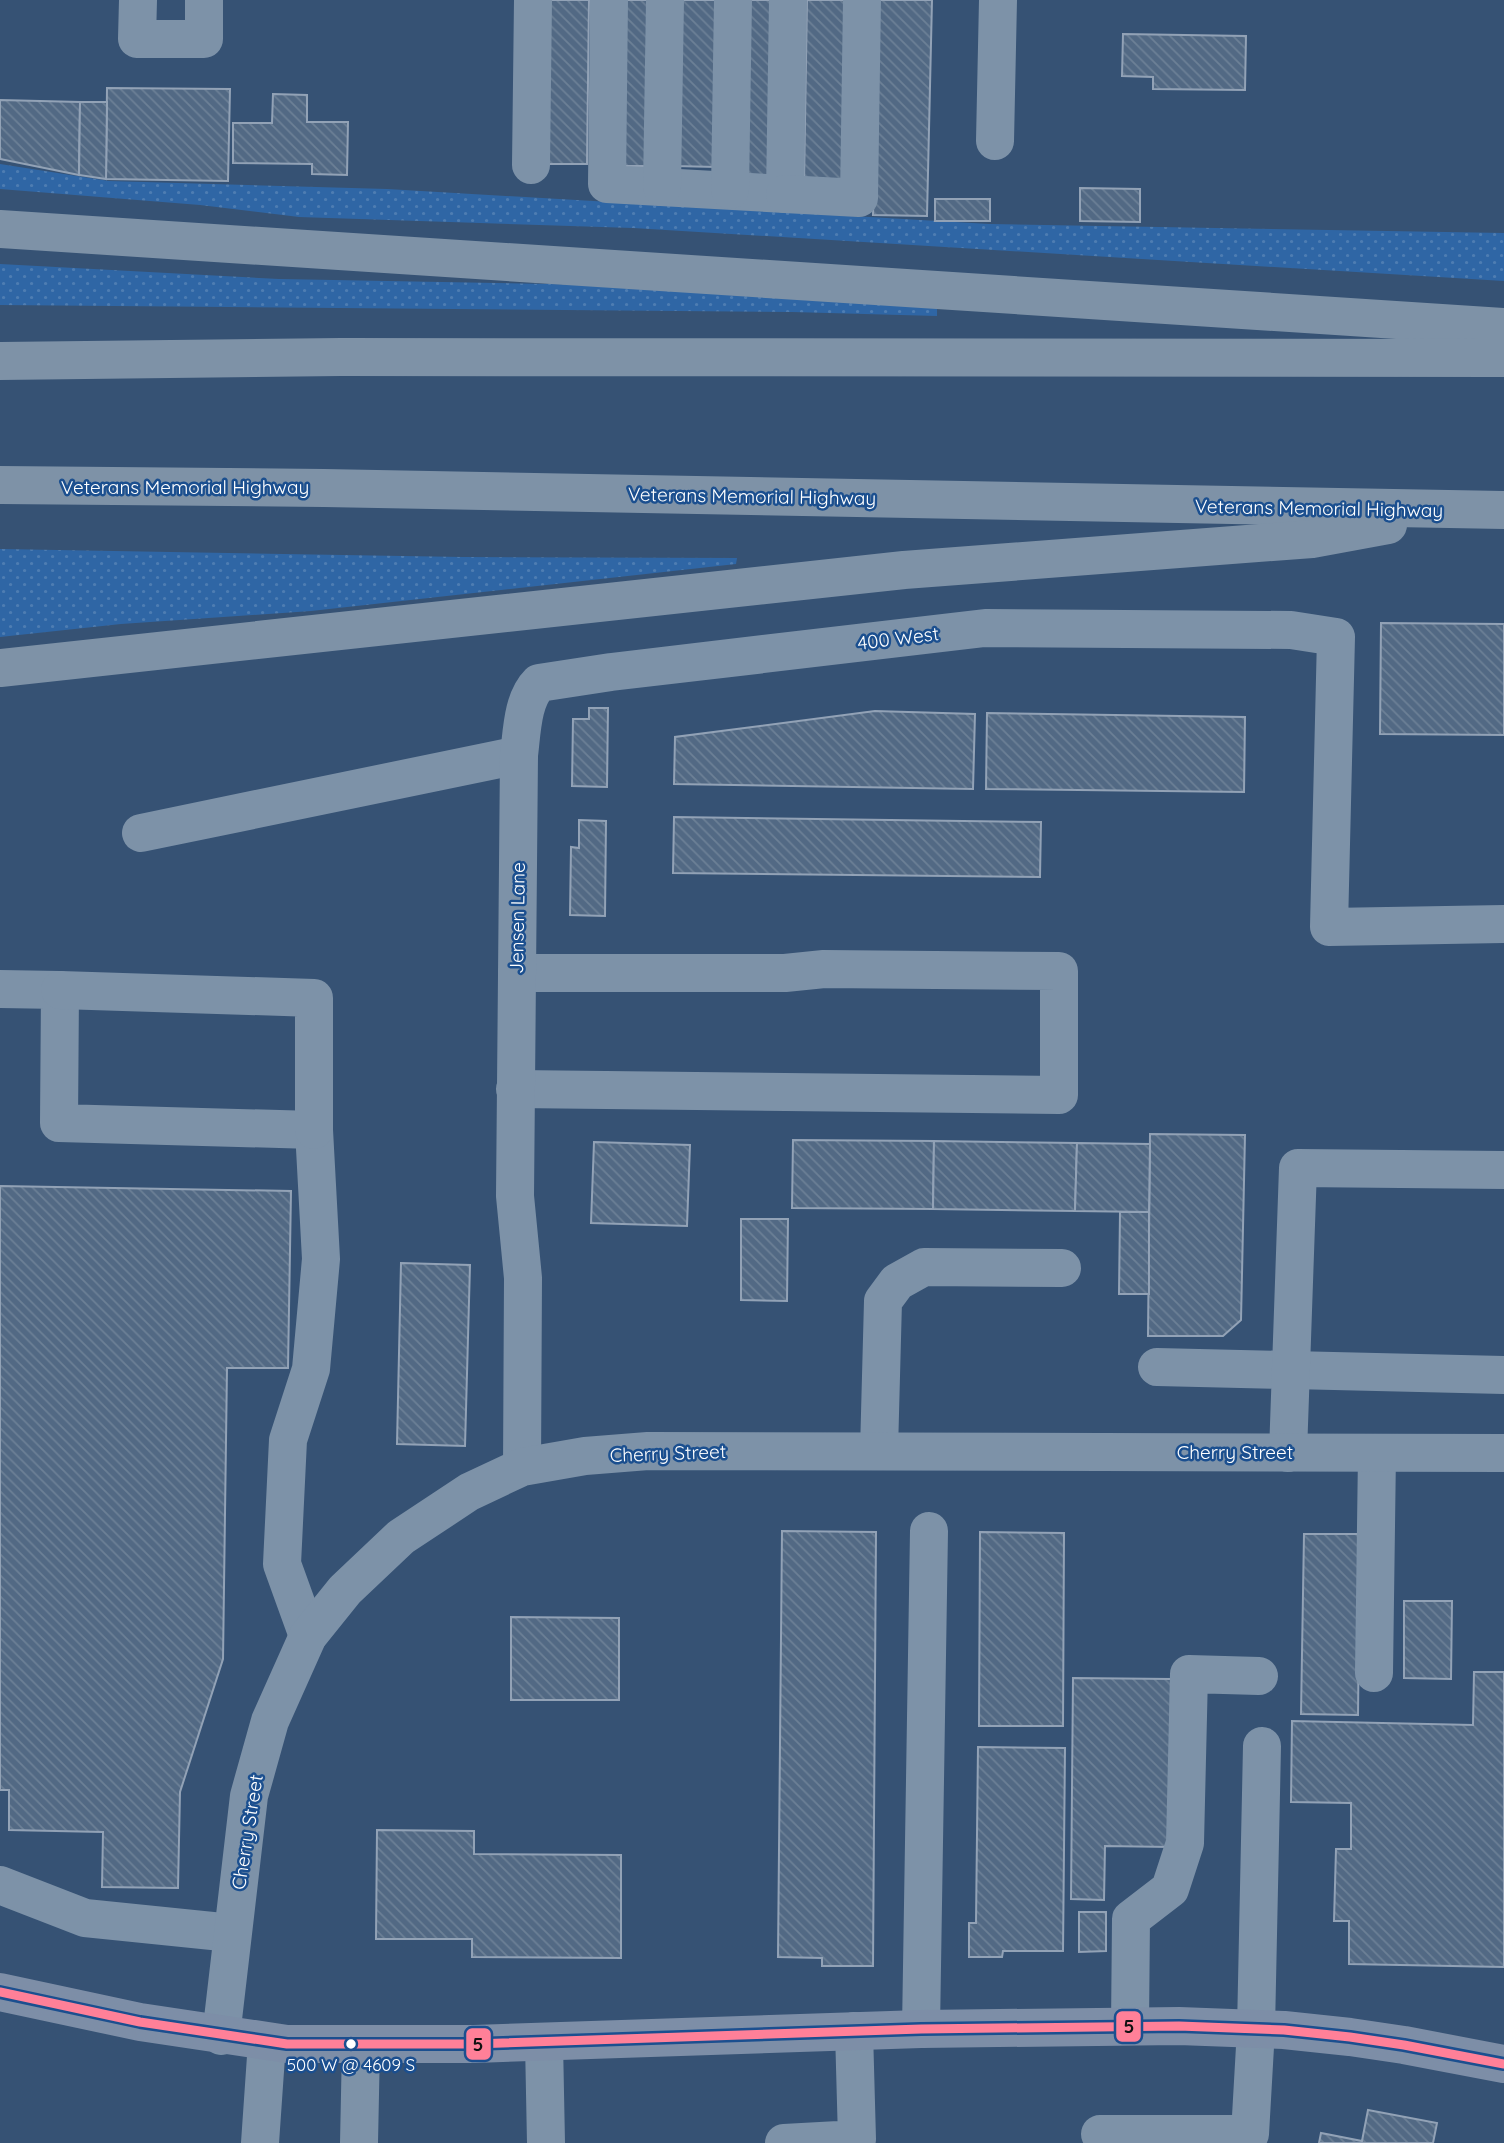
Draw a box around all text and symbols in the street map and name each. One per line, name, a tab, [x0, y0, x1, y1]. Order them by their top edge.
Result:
street label: Veterans Memorial Highway	[61, 475, 309, 499]
street label: Veterans Memorial Highway	[628, 482, 876, 510]
street label: Veterans Memorial Highway	[1195, 494, 1443, 522]
street label: 400 West	[856, 621, 940, 655]
street label: Jensen Lane	[504, 862, 530, 974]
street label: Cherry Street	[609, 1439, 727, 1467]
street label: Cherry Street	[1177, 1440, 1293, 1464]
street label: Cherry Street	[226, 1773, 268, 1891]
line badge: 5	[1115, 2010, 1142, 2043]
text: 5	[1124, 2014, 1134, 2038]
line badge: 5	[465, 2027, 492, 2061]
text: 5	[473, 2032, 483, 2056]
marker: 500 W @ 4609 S	[344, 2037, 358, 2051]
place label: 500 W @ 4609 S	[287, 2054, 415, 2075]

